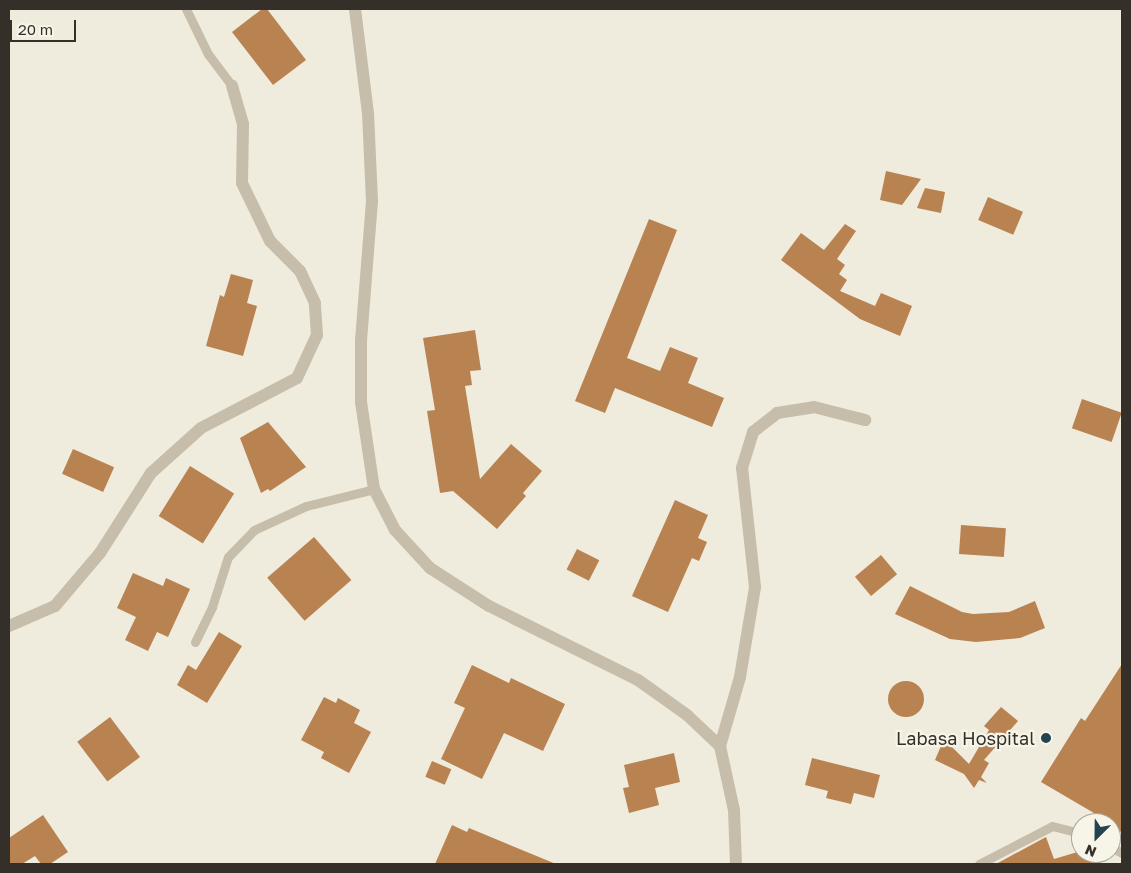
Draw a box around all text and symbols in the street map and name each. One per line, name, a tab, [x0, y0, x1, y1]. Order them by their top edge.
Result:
scale bar	[12, 10, 79, 42]
text: 20 m	[18, 20, 53, 38]
place label: Labasa Hospital	[896, 727, 1035, 749]
marker: Labasa Hospital	[1039, 731, 1053, 745]
north arrow	[1071, 813, 1121, 863]
text: N	[1082, 841, 1099, 861]

